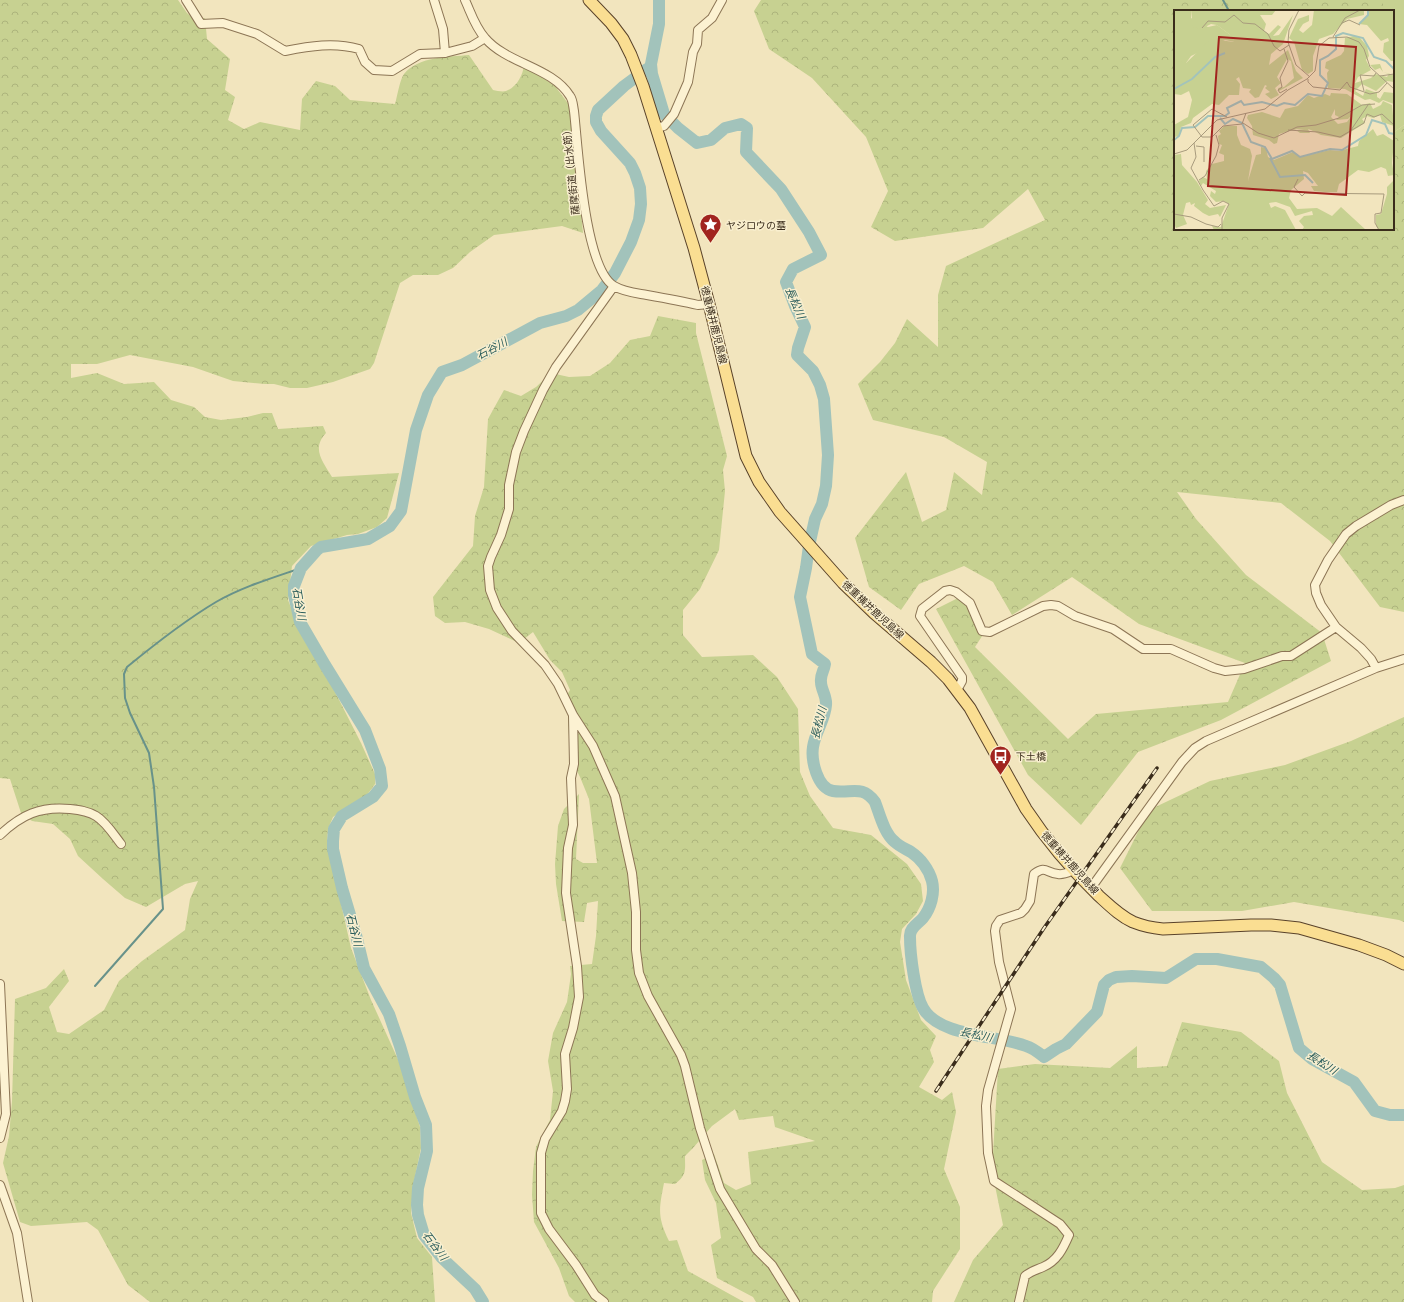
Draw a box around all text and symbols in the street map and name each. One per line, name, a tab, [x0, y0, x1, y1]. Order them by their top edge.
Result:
inset map	[1174, 10, 1394, 230]
street label: 薩摩街道（出水筋）	[561, 125, 581, 215]
place icon: ヤジロウの墓	[698, 212, 724, 245]
place label: ヤジロウの墓	[726, 220, 786, 231]
street label: 徳重横井鹿児島線	[699, 285, 729, 365]
water label: 長松川	[783, 285, 808, 322]
water label: 石谷川	[474, 335, 511, 362]
street label: 徳重横井鹿児島線	[840, 579, 906, 641]
water label: 石谷川	[290, 587, 308, 622]
water label: 長松川	[809, 704, 830, 741]
bus stop icon: 下土橋	[988, 743, 1014, 776]
place label: 下土橋	[1016, 751, 1046, 762]
street label: 徳重横井鹿児島線	[1039, 830, 1101, 896]
water label: 石谷川	[344, 912, 365, 949]
water label: 長松川	[959, 1025, 994, 1045]
water label: 長松川	[1305, 1049, 1340, 1078]
water label: 石谷川	[420, 1229, 451, 1264]

